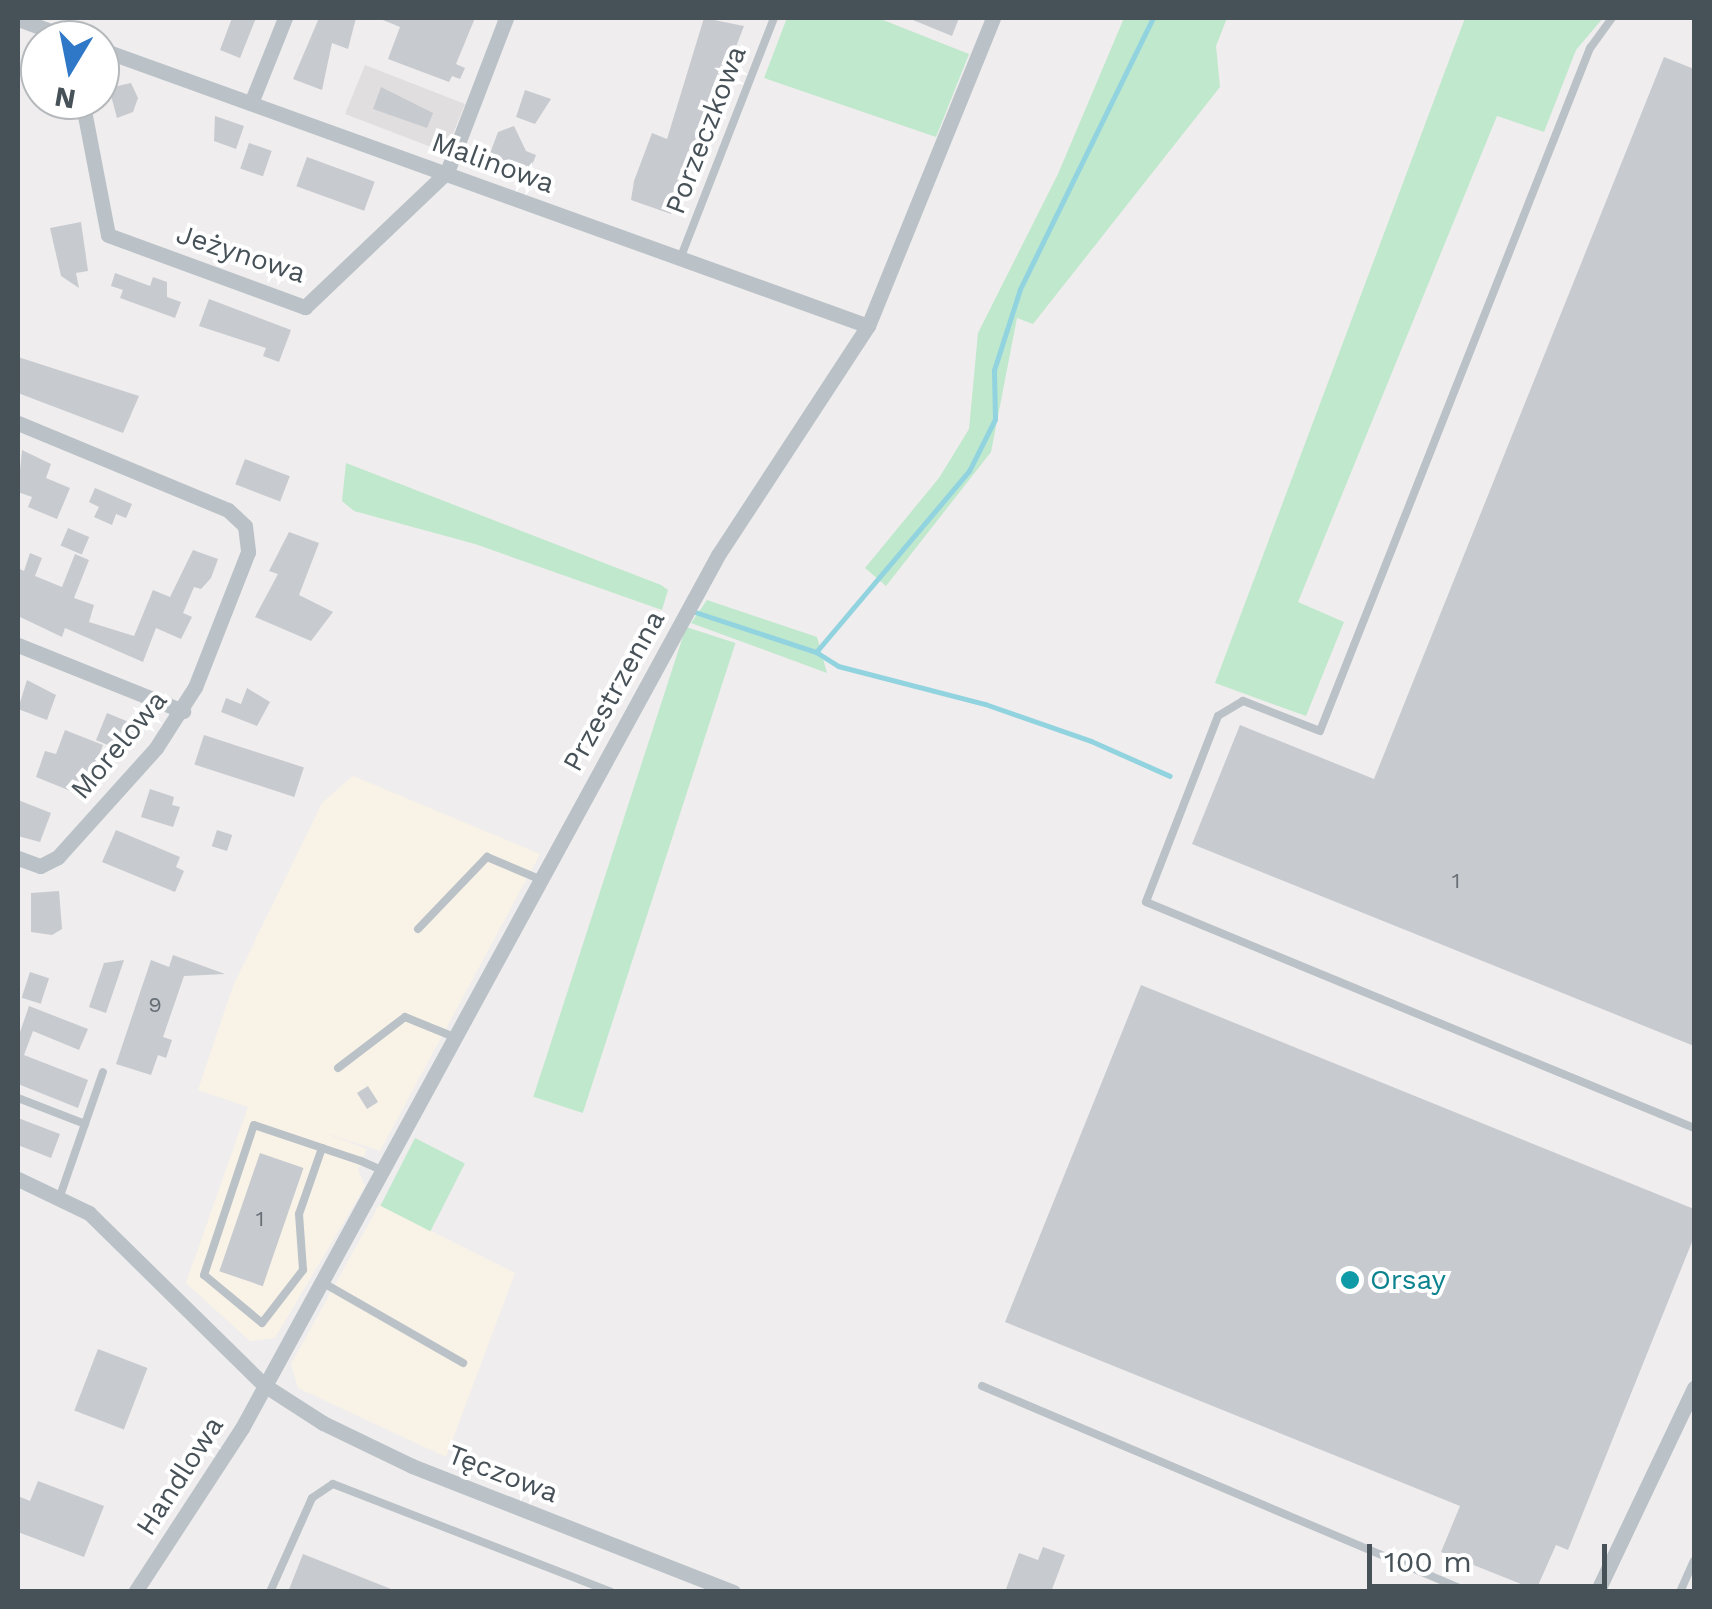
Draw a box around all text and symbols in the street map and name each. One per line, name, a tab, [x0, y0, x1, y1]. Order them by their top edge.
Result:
north arrow	[20, 20, 120, 120]
street label: Porzeczkowa	[659, 41, 753, 219]
text: N	[52, 80, 78, 116]
street label: Malinowa	[427, 125, 559, 201]
street label: Jeżynowa	[172, 217, 310, 291]
street label: Przestrzenna	[556, 605, 672, 777]
street label: Morelowa	[64, 684, 174, 806]
house number: 1	[1452, 868, 1460, 894]
house number: 9	[148, 992, 162, 1018]
house number: 1	[256, 1206, 264, 1232]
place label: Orsay	[1370, 1263, 1446, 1297]
marker: Orsay	[1339, 1269, 1361, 1291]
street label: Handlowa	[129, 1410, 231, 1542]
street label: Tęczowa	[443, 1438, 563, 1510]
scale bar	[1372, 1524, 1612, 1586]
text: 100 m	[1384, 1544, 1472, 1579]

